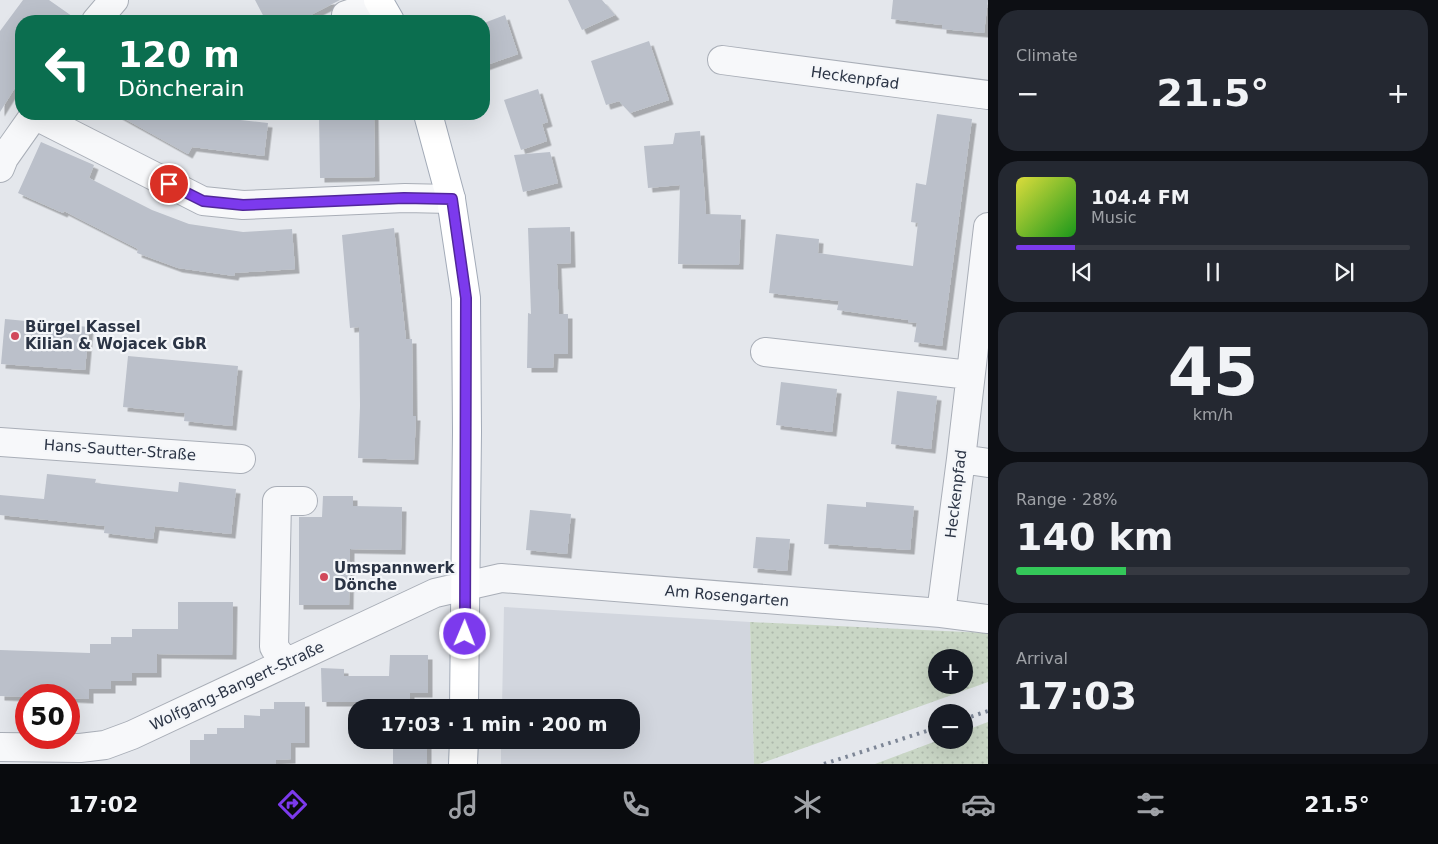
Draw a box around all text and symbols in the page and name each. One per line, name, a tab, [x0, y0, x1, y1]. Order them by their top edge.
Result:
icon: left	[35, 35, 100, 100]
text: 120 m	[118, 35, 240, 75]
text: Climate	[1016, 46, 1078, 65]
street label: Heckenpfad	[810, 63, 900, 93]
text: 21.5°	[1157, 71, 1269, 115]
text: Döncherain	[118, 76, 245, 101]
text: −	[1016, 77, 1039, 110]
text: +	[1387, 77, 1410, 110]
pin	[148, 163, 190, 205]
icon: arrive	[155, 170, 183, 198]
text: 104.4 FM	[1091, 186, 1190, 208]
text: Music	[1091, 208, 1137, 227]
icon: previous	[1068, 258, 1096, 286]
icon: pause	[1199, 258, 1227, 286]
icon: next	[1330, 258, 1358, 286]
place label: Bürgel Kassel Kilian & Wojacek GbR	[25, 318, 207, 353]
marker: Bürgel Kassel Kilian & Wojacek GbR	[9, 330, 21, 342]
text: 45	[1168, 335, 1258, 410]
text: km/h	[1193, 405, 1233, 424]
street label: Hans-Sautter-Straße	[43, 436, 197, 464]
street label: Heckenpfad	[942, 449, 970, 539]
text: Range · 28%	[1016, 490, 1118, 509]
text: 140 km	[1016, 515, 1173, 559]
place label: Umspannwerk Dönche	[334, 559, 455, 594]
marker: Umspannwerk Dönche	[318, 571, 330, 583]
street label: Am Rosengarten	[664, 582, 790, 610]
position arrow	[438, 607, 490, 659]
street label: Wolfgang-Bangert-Straße	[147, 638, 327, 734]
map controls	[928, 649, 973, 749]
button: +	[928, 649, 973, 694]
text: Arrival	[1016, 649, 1068, 668]
text: 17:03	[1016, 674, 1137, 718]
speed limit sign: 50	[15, 684, 80, 749]
button: −	[928, 704, 973, 749]
text: 17:03 · 1 min · 200 m	[380, 713, 608, 735]
icon: directions	[275, 787, 310, 822]
icon: music	[446, 787, 481, 822]
icon: phone	[618, 787, 653, 822]
icon: climate	[790, 787, 825, 822]
icon: car	[961, 787, 996, 822]
icon: filters	[1133, 787, 1168, 822]
text: 17:02	[68, 792, 138, 817]
text: 21.5°	[1304, 792, 1370, 817]

